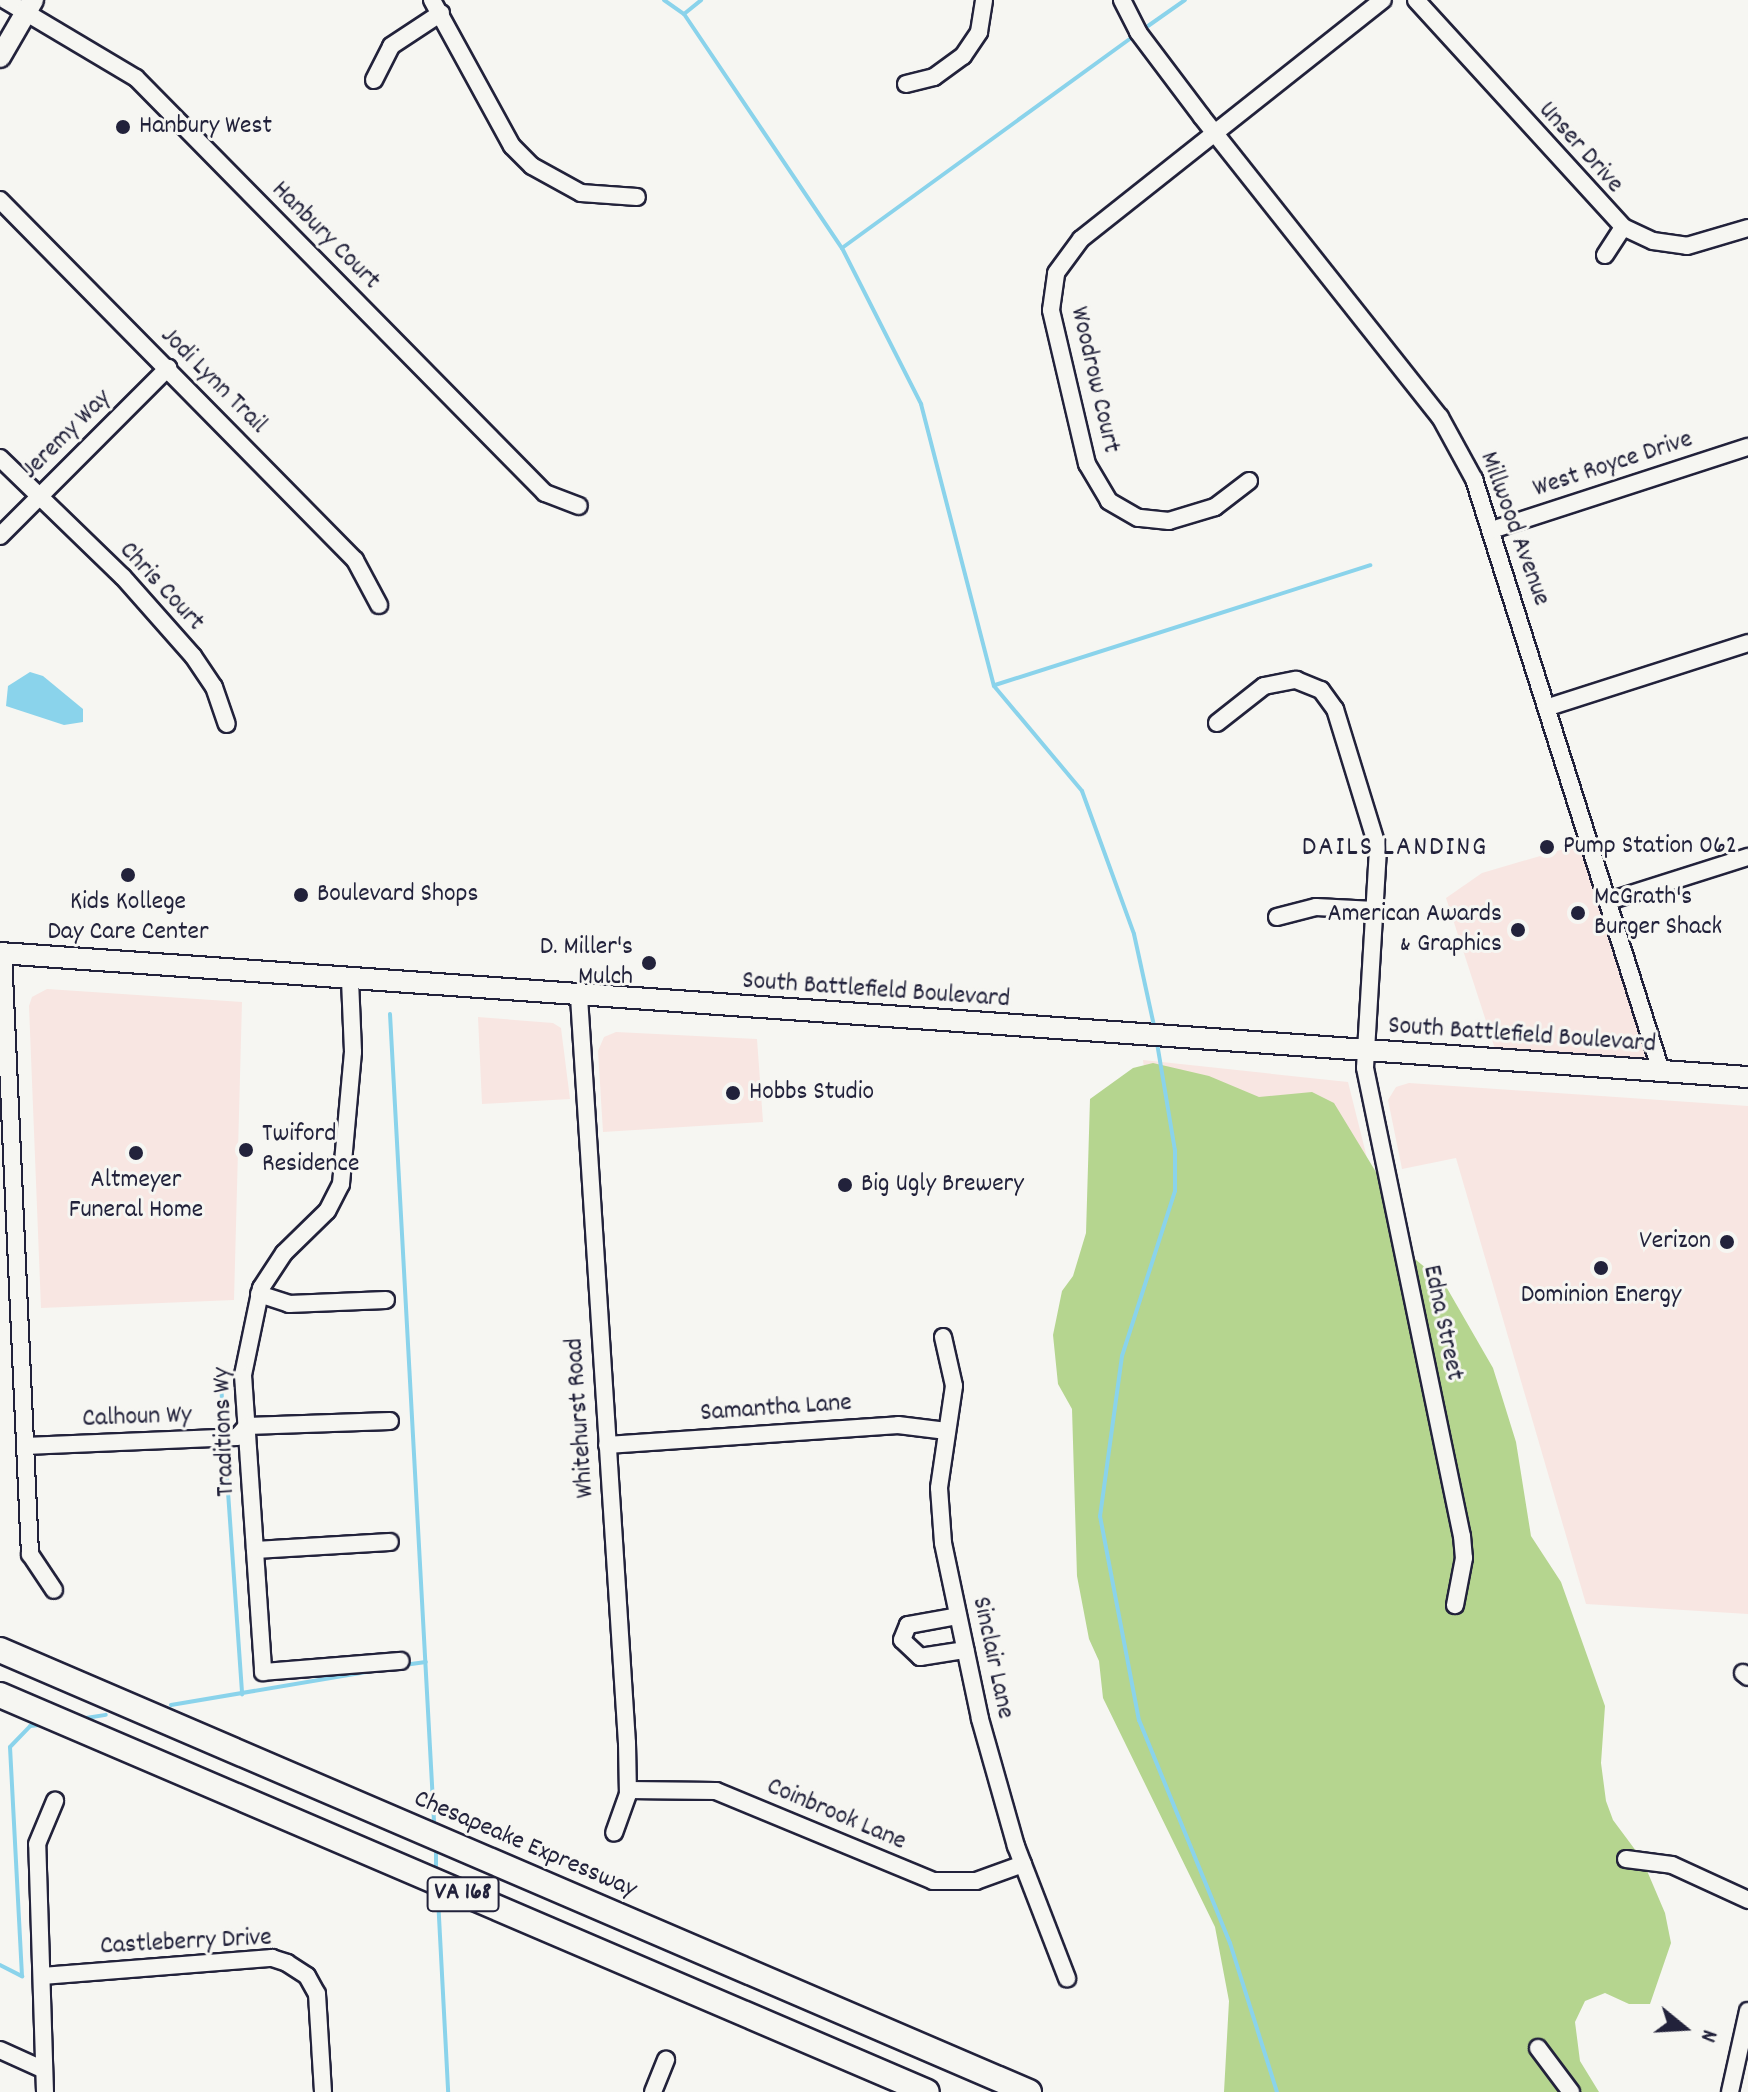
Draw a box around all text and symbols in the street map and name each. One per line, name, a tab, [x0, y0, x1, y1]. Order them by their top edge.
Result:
street label: Unser Drive	[1531, 96, 1629, 200]
place label: Hanbury West	[139, 111, 272, 143]
marker: Hanbury West	[114, 118, 132, 136]
street label: Hanbury Court	[264, 175, 386, 297]
street label: Woodrow Court	[1062, 304, 1126, 456]
street label: Jodi Lynn Trail	[153, 321, 273, 441]
street label: Jeremy Way	[16, 384, 118, 486]
street label: West Royce Drive	[1529, 425, 1697, 505]
street label: Millwood Avenue	[1472, 448, 1556, 610]
street label: Chris Court	[112, 536, 210, 638]
place label: Pump Station 062	[1563, 831, 1737, 863]
district label: DAILS LANDING	[1302, 832, 1488, 866]
marker: Pump Station 062	[1538, 838, 1556, 856]
marker: Kids Kollege Day Care Center	[119, 866, 137, 884]
place label: Boulevard Shops	[317, 879, 478, 911]
place label: McGrath's Burger Shack	[1594, 882, 1722, 944]
marker: Boulevard Shops	[292, 886, 310, 904]
place label: Kids Kollege Day Care Center	[47, 887, 209, 948]
place label: American Awards & Graphics	[1328, 899, 1502, 960]
marker: McGrath's Burger Shack	[1569, 904, 1587, 922]
marker: American Awards & Graphics	[1509, 921, 1527, 939]
place label: D. Miller's Mulch	[540, 932, 633, 994]
marker: D. Miller's Mulch	[640, 954, 658, 972]
street label: South Battlefield Boulevard	[741, 966, 1011, 1016]
street label: South Battlefield Boulevard	[1387, 1011, 1657, 1061]
place label: Hobbs Studio	[749, 1077, 874, 1109]
marker: Hobbs Studio	[724, 1084, 742, 1102]
place label: Twiford Residence	[262, 1119, 359, 1180]
marker: Twiford Residence	[237, 1141, 255, 1159]
marker: Altmeyer Funeral Home	[127, 1144, 145, 1162]
place label: Altmeyer Funeral Home	[69, 1165, 203, 1226]
place label: Big Ugly Brewery	[861, 1169, 1024, 1201]
marker: Big Ugly Brewery	[836, 1176, 854, 1194]
place label: Verizon	[1639, 1226, 1711, 1258]
marker: Verizon	[1718, 1233, 1736, 1251]
marker: Dominion Energy	[1592, 1259, 1610, 1277]
street label: Edna Street	[1415, 1262, 1469, 1384]
place label: Dominion Energy	[1521, 1280, 1681, 1312]
street label: Whitehurst Road	[560, 1337, 602, 1499]
street label: Traditions Wy	[207, 1367, 243, 1497]
street label: Samantha Lane	[699, 1388, 853, 1430]
street label: Calhoun Wy	[82, 1401, 192, 1435]
street label: Sinclair Lane	[964, 1594, 1020, 1722]
street label: Coinbrook Lane	[762, 1772, 910, 1858]
street label: Chesapeake Expressway	[409, 1784, 641, 1906]
road number: VA 168	[425, 1874, 501, 1914]
street label: Castleberry Drive	[99, 1923, 273, 1963]
north arrow	[1644, 1988, 1724, 2068]
text: N	[1691, 2026, 1724, 2046]

